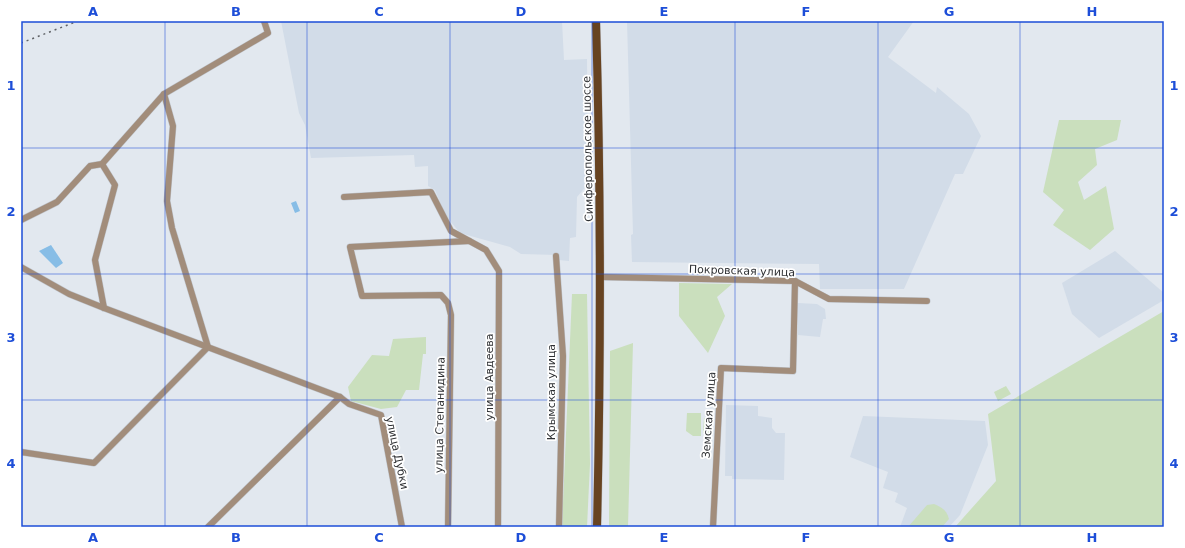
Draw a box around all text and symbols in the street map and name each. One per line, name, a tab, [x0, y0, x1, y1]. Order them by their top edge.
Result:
text: A	[88, 4, 98, 19]
text: B	[231, 4, 241, 19]
text: C	[374, 4, 384, 19]
text: D	[516, 4, 527, 19]
text: E	[660, 4, 668, 19]
text: F	[802, 4, 810, 19]
text: G	[944, 4, 954, 19]
text: H	[1087, 4, 1097, 19]
street label: Симферопольское шоссе	[580, 76, 596, 222]
text: 1	[6, 78, 16, 93]
text: 1	[1169, 78, 1179, 93]
text: 2	[6, 204, 16, 219]
text: 2	[1169, 204, 1179, 219]
street label: Покровская улица	[689, 263, 795, 279]
text: 3	[6, 330, 16, 345]
text: 3	[1169, 330, 1179, 345]
street label: улица Авдеева	[483, 334, 496, 420]
street label: Крымская улица	[545, 344, 558, 440]
street label: улица Степанидина	[432, 357, 448, 473]
street label: Земская улица	[699, 371, 719, 459]
street label: улица Дубки	[383, 415, 411, 491]
text: 4	[6, 456, 16, 471]
text: 4	[1169, 456, 1179, 471]
text: A	[88, 530, 98, 545]
text: B	[231, 530, 241, 545]
text: C	[374, 530, 384, 545]
text: D	[516, 530, 527, 545]
text: E	[660, 530, 668, 545]
text: F	[802, 530, 810, 545]
text: G	[944, 530, 954, 545]
text: H	[1087, 530, 1097, 545]

